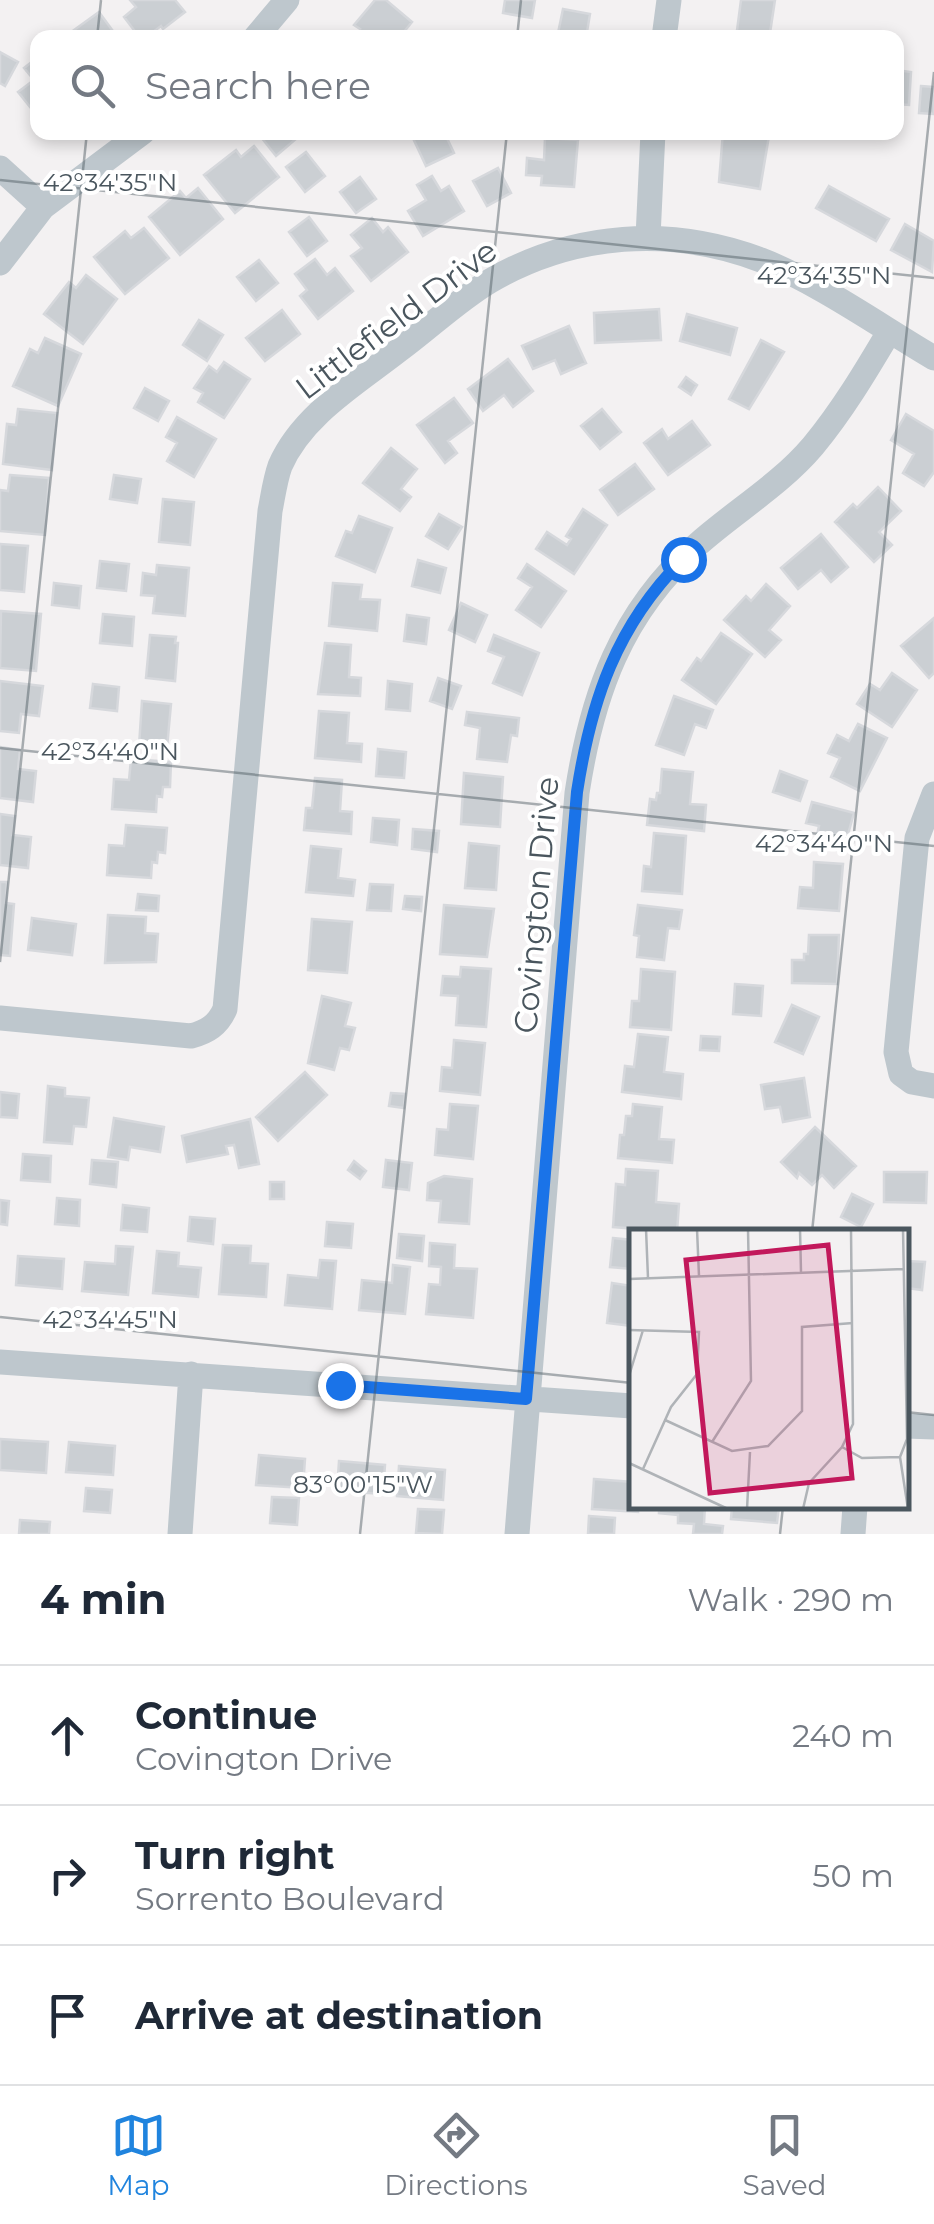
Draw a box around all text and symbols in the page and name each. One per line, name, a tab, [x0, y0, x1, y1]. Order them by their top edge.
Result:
search box	[30, 30, 904, 140]
icon: search	[65, 58, 120, 113]
text: Search here	[145, 62, 371, 109]
text: 42°34'35"N	[43, 167, 177, 197]
street label: Littlefield Drive	[288, 231, 504, 407]
text: 42°34'35"N	[757, 260, 891, 290]
route start	[661, 537, 707, 583]
text: 42°34'40"N	[41, 736, 179, 766]
street label: Covington Drive	[505, 775, 567, 1035]
text: 42°34'40"N	[755, 828, 893, 858]
inset map	[629, 1229, 909, 1509]
text: 42°34'45"N	[42, 1304, 178, 1334]
route end	[318, 1363, 364, 1409]
text: 83°00'15"W	[293, 1469, 433, 1499]
text: 4 min	[40, 1573, 167, 1625]
text: Walk · 290 m	[688, 1580, 894, 1619]
text: Continue	[135, 1692, 317, 1739]
icon: ahead	[40, 1708, 95, 1763]
text: 240 m	[792, 1716, 894, 1755]
text: Covington Drive	[135, 1739, 392, 1778]
text: Turn right	[135, 1832, 334, 1879]
icon: right	[40, 1848, 95, 1903]
text: 50 m	[812, 1856, 894, 1895]
text: Sorrento Boulevard	[135, 1879, 445, 1918]
icon: arrive	[40, 1988, 95, 2043]
text: Arrive at destination	[135, 1992, 543, 2039]
tab: Map	[107, 2108, 170, 2202]
tab: Directions	[384, 2108, 528, 2202]
tab: Saved	[742, 2108, 827, 2202]

